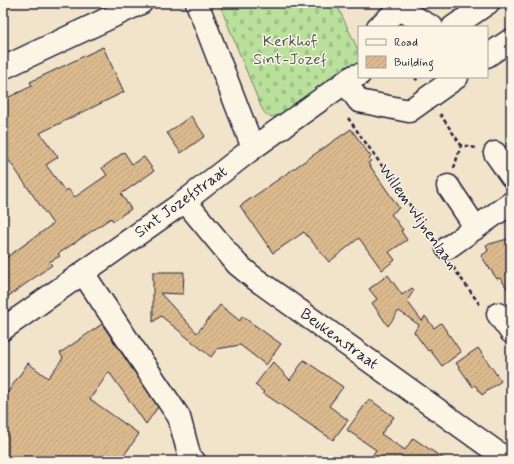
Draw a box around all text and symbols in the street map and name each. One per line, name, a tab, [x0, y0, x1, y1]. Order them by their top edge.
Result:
legend	[358, 26, 488, 78]
park label: Kerkhof Sint-Jozef	[253, 31, 327, 70]
text: Road	[394, 35, 418, 51]
text: Building	[394, 55, 434, 72]
street label: Willem Wijnenlaan	[374, 160, 462, 274]
street label: Sint Jozefstraat	[130, 161, 232, 243]
street label: Beukenstraat	[296, 304, 382, 375]

